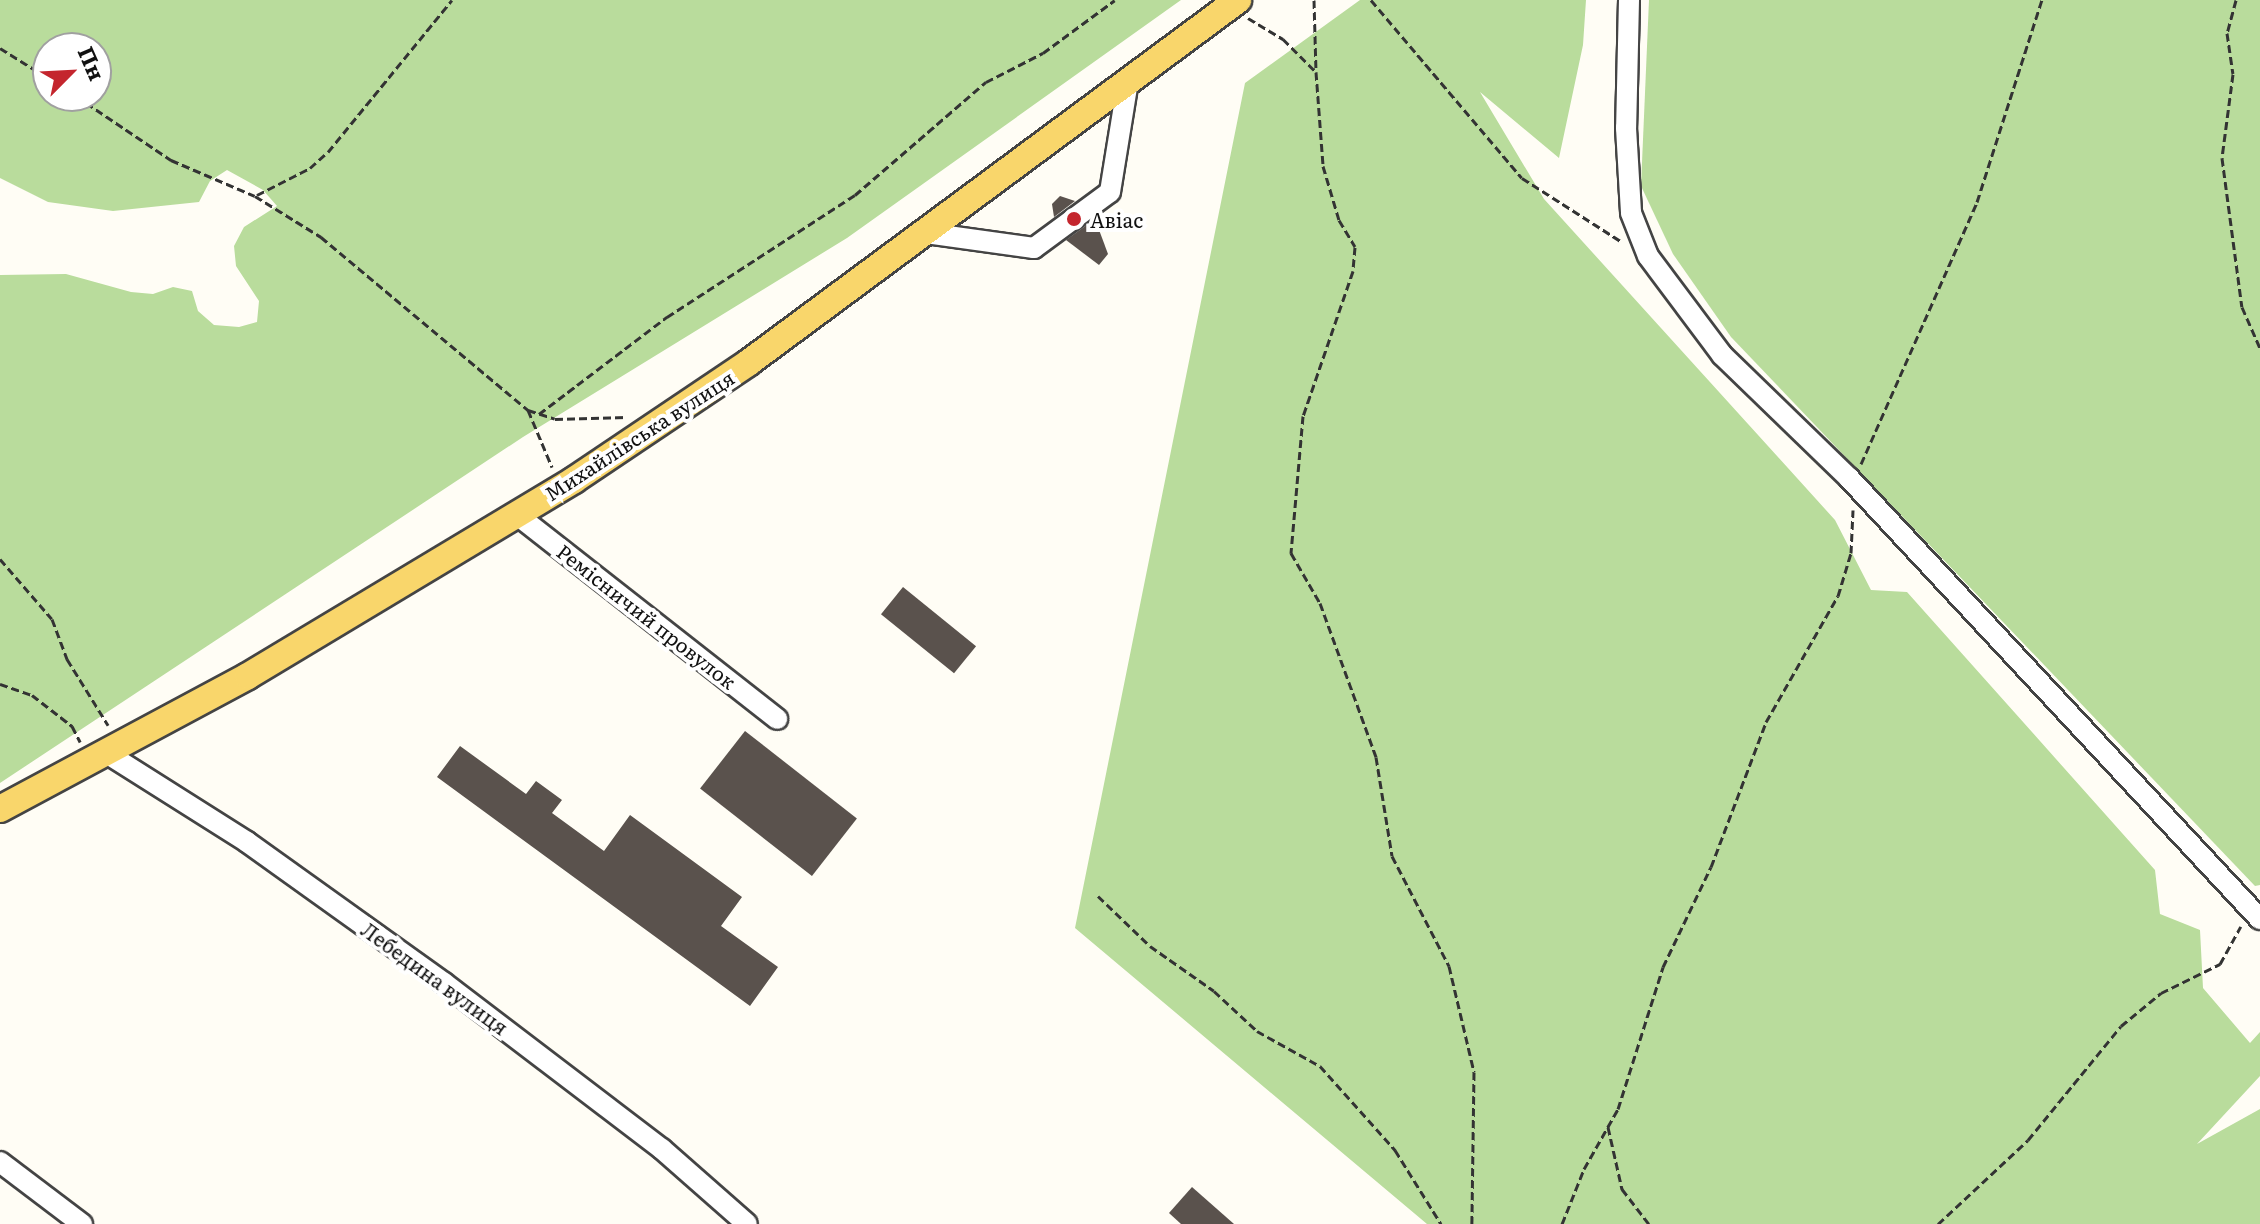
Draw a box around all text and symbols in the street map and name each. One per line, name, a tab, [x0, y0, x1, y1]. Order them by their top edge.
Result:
north arrow	[32, 32, 112, 112]
text: Пн	[71, 41, 115, 85]
place label: Авіас	[1090, 207, 1143, 231]
marker: Авіас	[1065, 210, 1083, 228]
street label: Михайлівська вулиця	[540, 365, 738, 505]
street label: Ремісничий провулок	[553, 539, 741, 693]
street label: Лебедина вулиця	[357, 917, 513, 1039]

